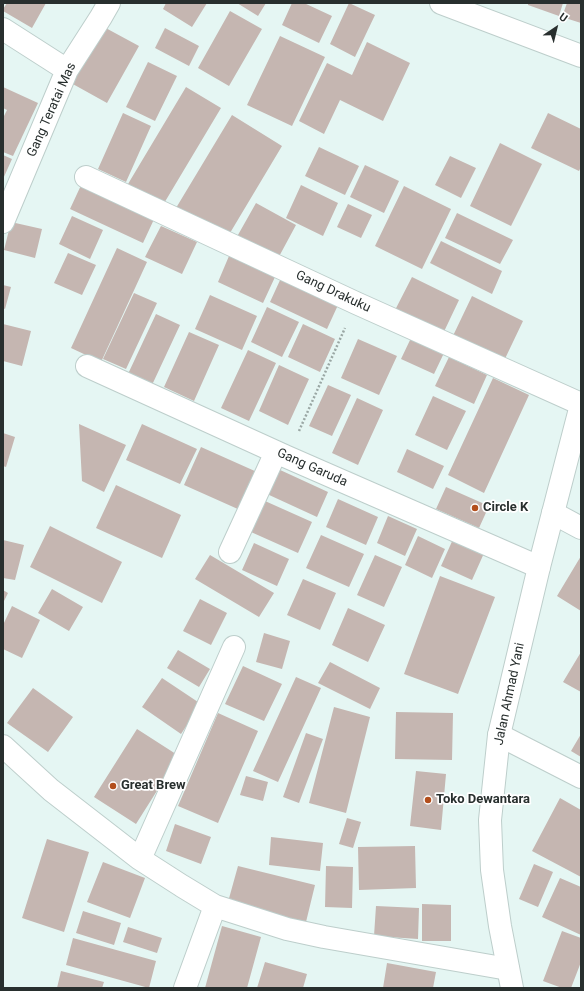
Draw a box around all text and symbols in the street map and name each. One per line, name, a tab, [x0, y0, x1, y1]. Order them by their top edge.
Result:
north arrow	[536, 8, 576, 48]
text: U	[556, 10, 570, 25]
street label: Gang Teratai Mas	[24, 60, 80, 160]
street label: Gang Drakuku	[293, 268, 373, 316]
street label: Gang Garuda	[274, 446, 350, 490]
place label: Circle K	[483, 500, 528, 516]
marker: Circle K	[470, 503, 480, 513]
street label: Jalan Ahmad Yani	[492, 641, 528, 747]
place label: Great Brew	[121, 778, 186, 794]
marker: Great Brew	[108, 781, 118, 791]
place label: Toko Dewantara	[436, 792, 530, 808]
marker: Toko Dewantara	[423, 795, 433, 805]

